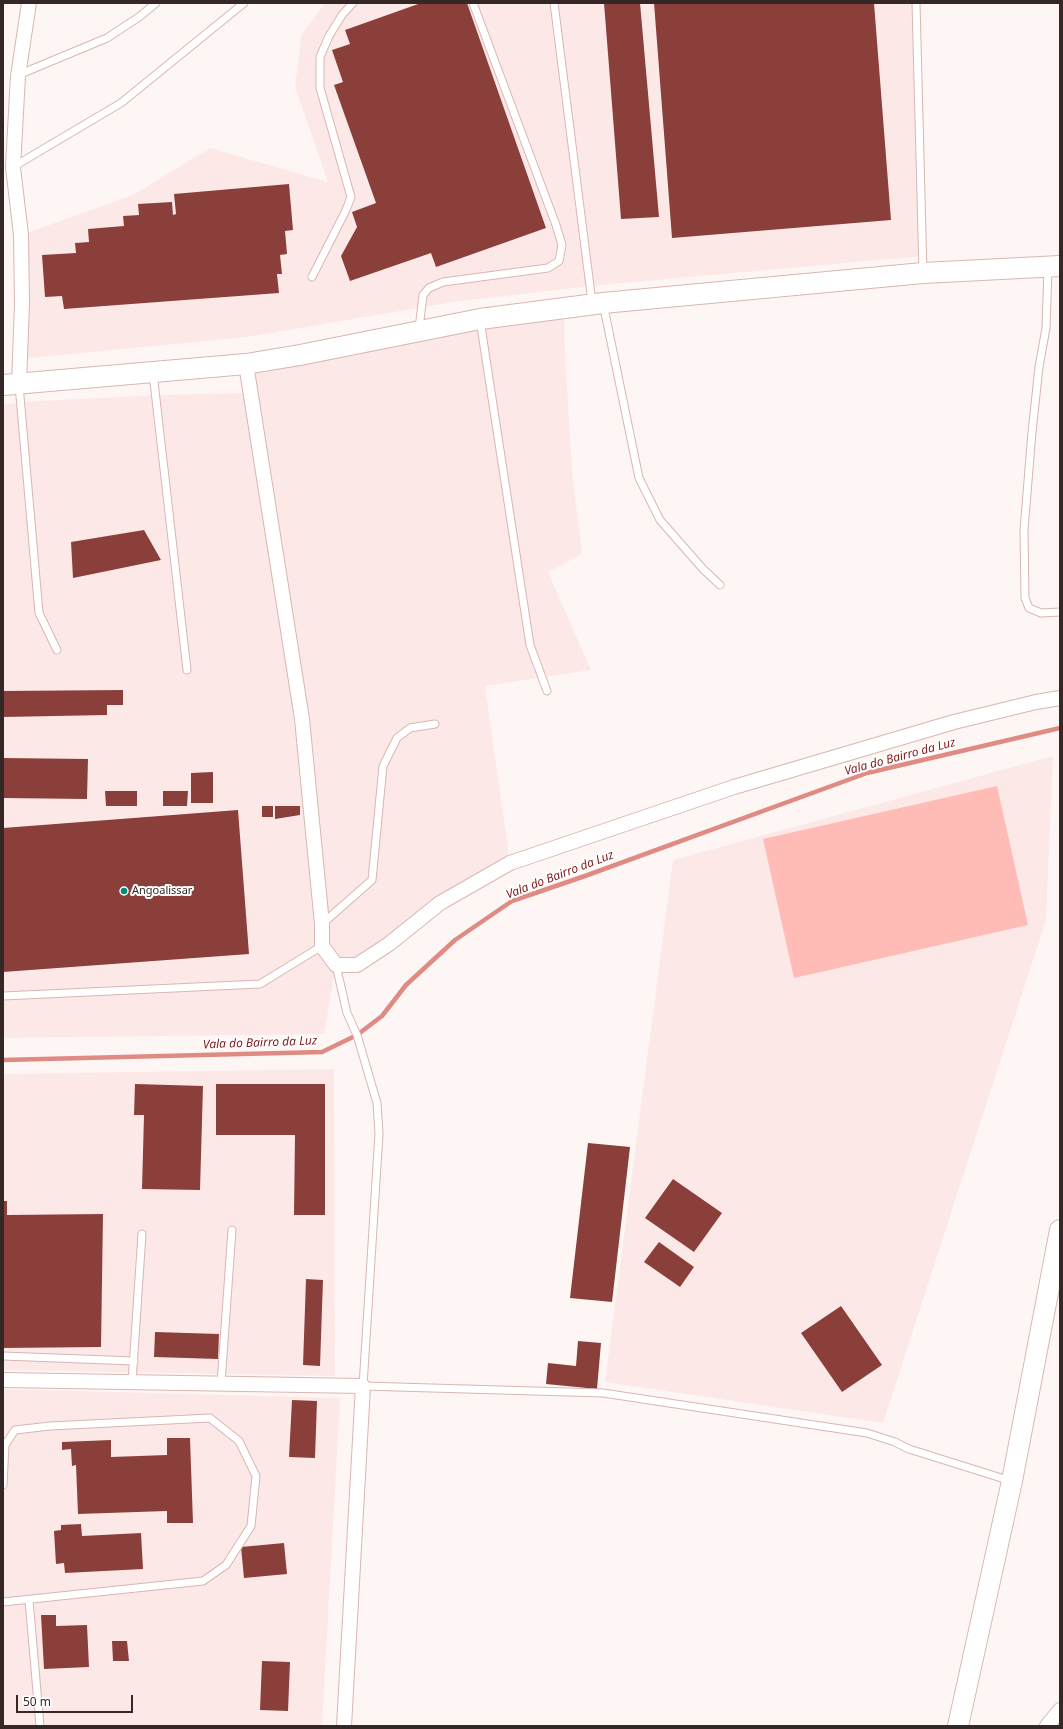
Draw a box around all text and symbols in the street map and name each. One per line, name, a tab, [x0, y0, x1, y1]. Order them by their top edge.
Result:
water label: Vala do Bairro da Luz	[843, 735, 957, 779]
water label: Vala do Bairro da Luz	[504, 848, 616, 902]
place label: Angoalissar	[132, 884, 192, 898]
marker: Angoalissar	[119, 886, 129, 896]
water label: Vala do Bairro da Luz	[203, 1034, 317, 1052]
scale bar	[18, 1687, 135, 1713]
text: 50 m	[23, 1693, 51, 1710]

